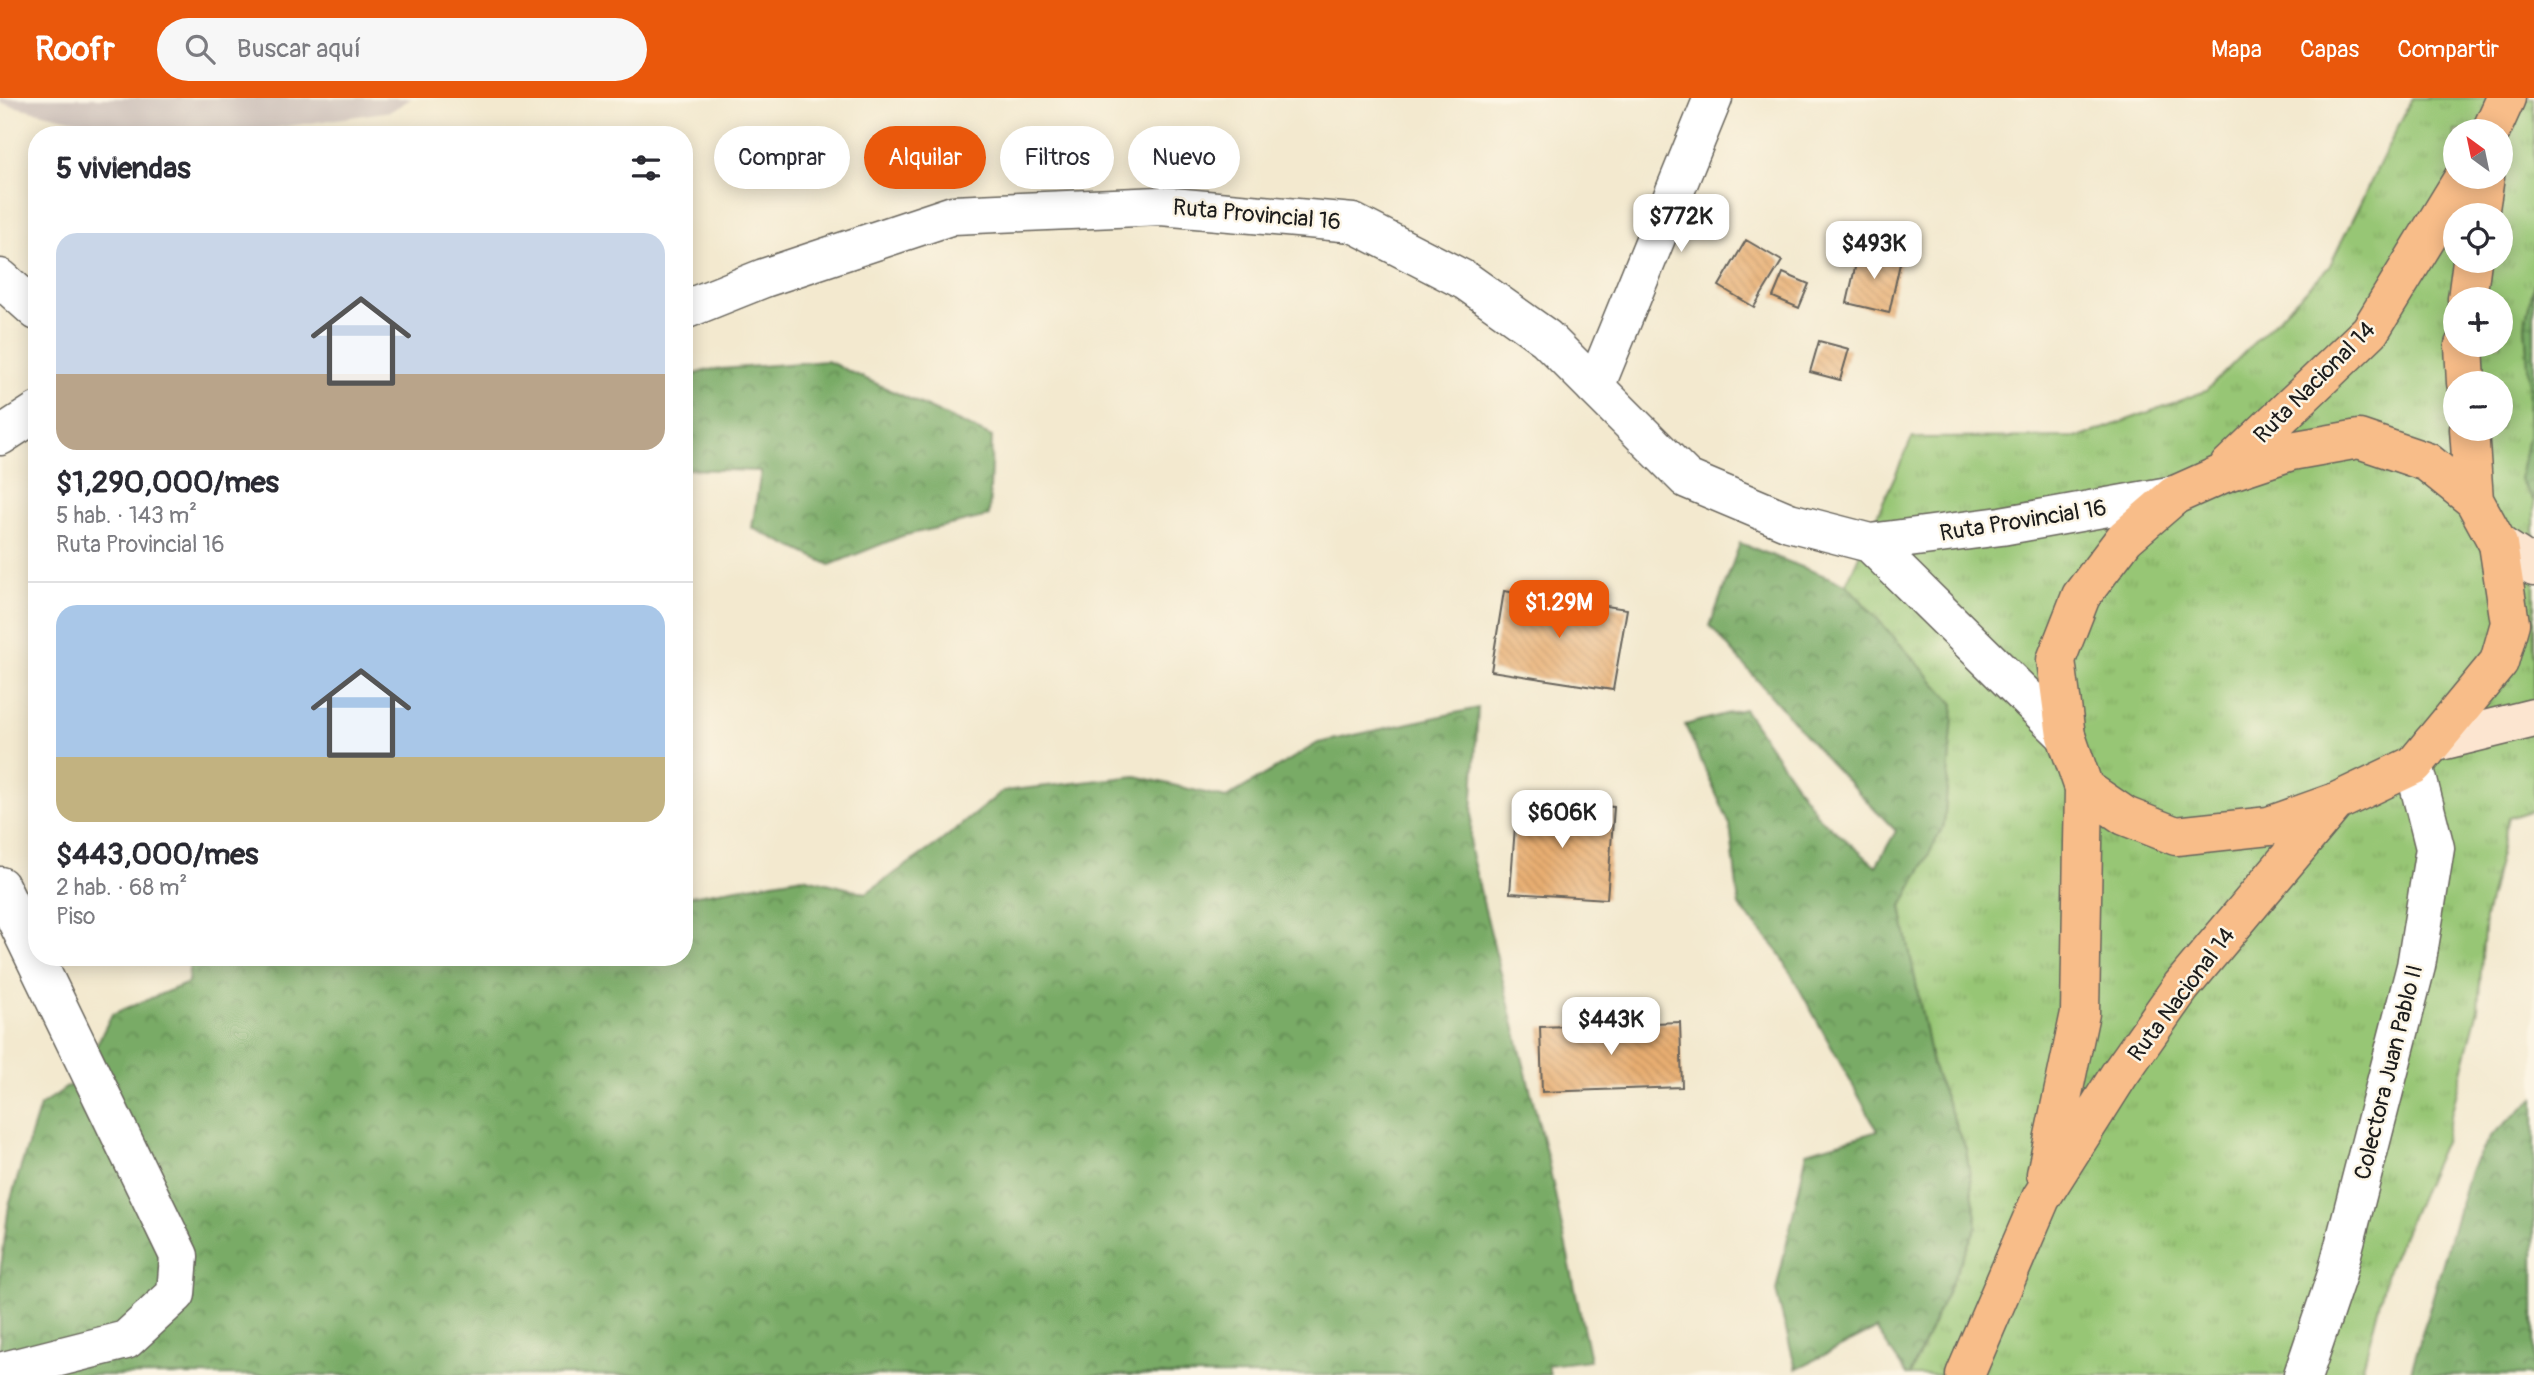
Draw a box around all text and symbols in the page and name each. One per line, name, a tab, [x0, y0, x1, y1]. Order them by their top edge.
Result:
search box	[157, 18, 647, 81]
text: Roofr	[35, 29, 115, 70]
icon: search	[181, 30, 219, 68]
text: Buscar aquí	[237, 33, 361, 65]
text: Mapa	[2211, 35, 2262, 64]
text: Capas	[2300, 35, 2359, 64]
text: Compartir	[2397, 35, 2499, 64]
north arrow	[2443, 119, 2513, 189]
map controls	[2443, 119, 2513, 441]
chip: Comprar	[714, 126, 850, 189]
chip: Alquilar	[864, 126, 986, 189]
chip: Filtros	[1000, 126, 1114, 189]
chip: Nuevo	[1128, 126, 1240, 189]
icon: filters	[627, 149, 665, 187]
text: 5 viviendas	[56, 150, 191, 187]
street label: Ruta Provincial 16	[1172, 193, 1342, 236]
pin: $772K	[1632, 194, 1730, 254]
text: $772K	[1649, 202, 1713, 231]
button: locate	[2443, 203, 2513, 273]
pin: $493K	[1825, 222, 1923, 281]
text: $493K	[1842, 229, 1906, 258]
icon: home	[298, 278, 424, 404]
button: +	[2443, 287, 2513, 357]
street label: Ruta Nacional 14	[2247, 315, 2381, 449]
button: −	[2443, 371, 2513, 441]
text: $1,290,000/mes	[56, 464, 279, 501]
street label: Ruta Provincial 16	[1937, 493, 2109, 548]
text: 5 hab. · 143 m²	[56, 501, 197, 530]
text: Ruta Provincial 16	[56, 530, 225, 559]
pin: $1.29M	[1502, 580, 1616, 640]
text: $1.29M	[1525, 588, 1593, 617]
icon: home	[298, 650, 424, 776]
pin: $606K	[1513, 790, 1611, 850]
text: $606K	[1528, 798, 1596, 827]
text: $443,000/mes	[56, 836, 259, 873]
text: 2 hab. · 68 m²	[56, 873, 187, 902]
text: Piso	[56, 902, 95, 931]
street label: Ruta Nacional 14	[2122, 921, 2241, 1067]
street label: Colectora Juan Pablo II	[2348, 962, 2429, 1183]
pin: $443K	[1562, 998, 1660, 1057]
text: $443K	[1578, 1005, 1644, 1034]

